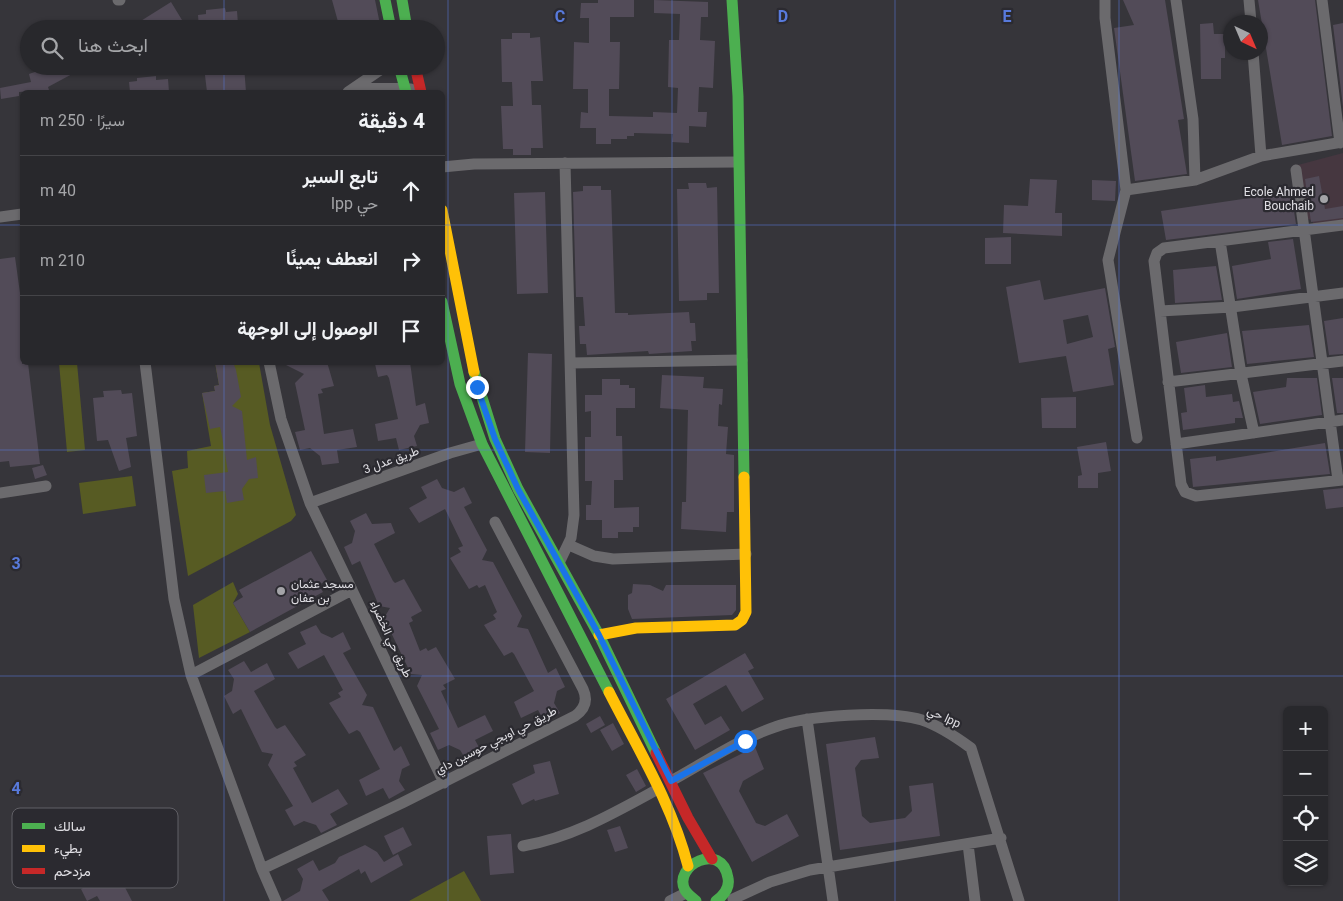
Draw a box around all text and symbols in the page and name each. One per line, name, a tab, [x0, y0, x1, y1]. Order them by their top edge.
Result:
text: C	[555, 7, 565, 26]
text: D	[778, 7, 788, 26]
text: E	[1003, 7, 1012, 26]
north arrow	[1223, 15, 1268, 60]
search box	[20, 20, 445, 75]
icon: search	[38, 34, 66, 62]
text: ابحث هنا	[78, 34, 148, 57]
text: 4 دقيقة	[358, 109, 425, 133]
text: سيرًا · 250 m	[40, 111, 125, 130]
text: تابع السير	[302, 165, 378, 188]
icon: ahead	[397, 177, 425, 205]
text: 40 m	[40, 181, 76, 200]
place label: Ecole Ahmed Bouchaib	[1244, 185, 1314, 213]
marker: Ecole Ahmed Bouchaib	[1318, 193, 1330, 205]
text: حي lpp	[331, 194, 378, 213]
text: انعطف يمينًا	[286, 247, 378, 270]
icon: right	[397, 247, 425, 275]
text: 210 m	[40, 251, 85, 270]
text: الوصول إلى الوجهة	[237, 317, 378, 340]
icon: arrive	[397, 317, 425, 345]
route end	[466, 376, 489, 399]
street label: طريق عدل 3	[361, 443, 421, 478]
text: 3	[11, 554, 21, 573]
place label: مسجد عثمان بن عفان	[291, 577, 354, 606]
marker: مسجد عثمان بن عفان	[275, 585, 287, 597]
street label: طريق حي الخضراء	[364, 598, 415, 681]
street label: طريق حي اوبجي حوسين داي	[433, 703, 560, 779]
street label: حي lpp	[924, 703, 963, 734]
map controls	[1283, 706, 1328, 886]
button: +	[1283, 706, 1328, 751]
route start	[734, 730, 757, 753]
button: −	[1283, 751, 1328, 796]
text: 4	[11, 779, 21, 798]
button: locate	[1283, 796, 1328, 841]
legend	[12, 808, 178, 888]
text: سالك	[54, 818, 85, 834]
text: بطيء	[54, 840, 82, 860]
button: layers	[1283, 841, 1328, 886]
text: مزدحم	[54, 863, 91, 880]

